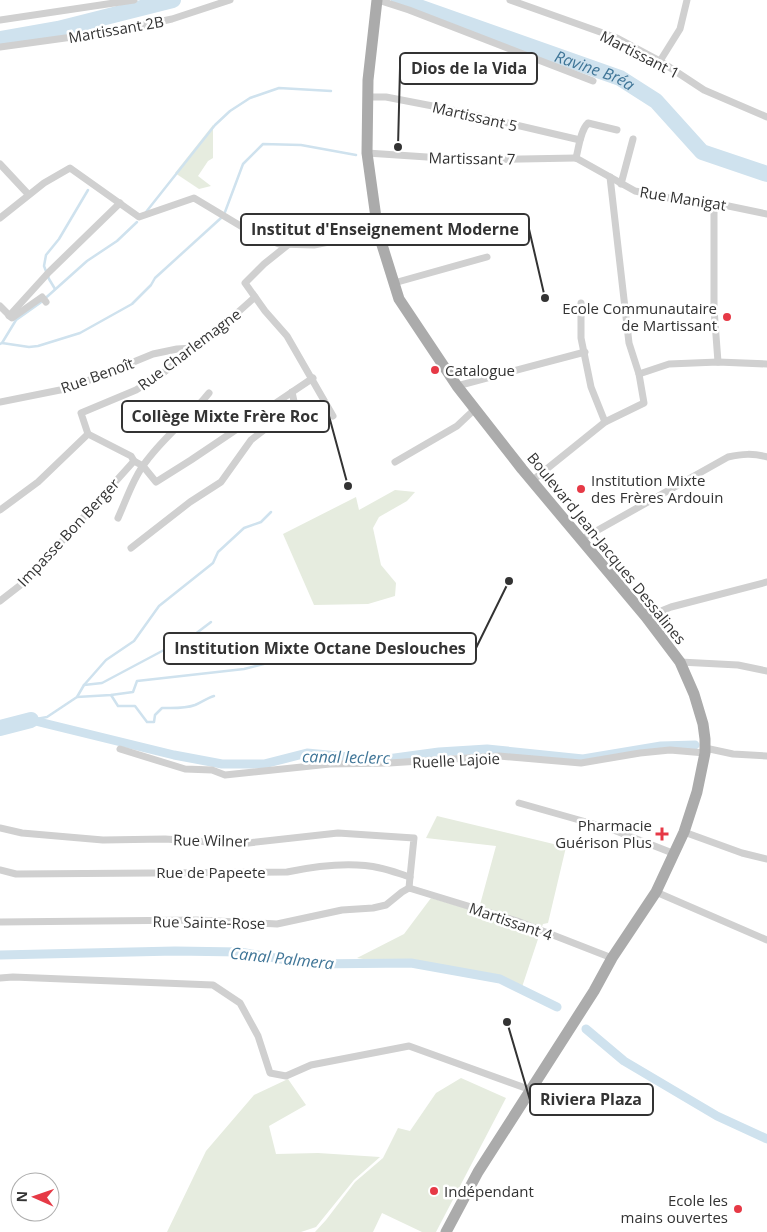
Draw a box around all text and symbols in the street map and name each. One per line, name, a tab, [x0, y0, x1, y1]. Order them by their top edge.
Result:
street label: Martissant 2B	[67, 11, 165, 47]
street label: Martissant 1	[597, 25, 683, 83]
water label: Ravine Bréa	[552, 45, 639, 96]
callout: Dios de la Vida	[400, 53, 537, 84]
text: Dios de la Vida	[411, 57, 527, 79]
street label: Martissant 5	[430, 96, 520, 136]
street label: Martissant 7	[428, 147, 516, 169]
street label: Rue Manigat	[638, 181, 728, 215]
callout: Institut d'Enseignement Moderne	[241, 214, 529, 245]
text: Institut d'Enseignement Moderne	[251, 218, 519, 240]
place label: Ecole Communautaire de Martissant	[562, 298, 717, 335]
street label: Rue Charlemagne	[133, 304, 245, 394]
marker: Ecole Communautaire de Martissant	[721, 311, 733, 323]
street label: Rue Benoît	[58, 353, 136, 397]
place label: Catalogue	[445, 360, 515, 380]
marker: Catalogue	[429, 364, 441, 376]
callout: Collège Mixte Frère Roc	[122, 401, 329, 432]
text: Collège Mixte Frère Roc	[132, 405, 318, 427]
street label: Boulevard Jean-Jacques Dessalines	[523, 448, 691, 648]
place label: Institution Mixte des Frères Ardouin	[591, 470, 724, 507]
street label: Impasse Bon Berger	[13, 474, 123, 590]
marker: Institution Mixte des Frères Ardouin	[575, 483, 587, 495]
callout: Institution Mixte Octane Deslouches	[164, 633, 476, 664]
text: Institution Mixte Octane Deslouches	[174, 637, 466, 659]
water label: canal leclerc	[302, 745, 391, 769]
street label: Ruelle Lajoie	[412, 748, 500, 772]
place label: Pharmacie Guérison Plus	[555, 815, 652, 852]
marker: Pharmacie Guérison Plus	[656, 828, 668, 840]
street label: Rue Wilner	[173, 829, 249, 851]
street label: Rue de Papeete	[156, 862, 266, 882]
street label: Martissant 4	[467, 897, 556, 945]
street label: Rue Sainte-Rose	[152, 911, 266, 933]
water label: Canal Palmera	[229, 942, 335, 974]
callout: Riviera Plaza	[530, 1084, 653, 1115]
text: Riviera Plaza	[540, 1088, 642, 1110]
north arrow	[10, 1172, 60, 1222]
place label: Indépendant	[444, 1181, 534, 1201]
marker: Indépendant	[428, 1185, 440, 1197]
place label: Ecole les mains ouvertes	[621, 1190, 728, 1227]
text: N	[12, 1191, 31, 1203]
marker: Ecole les mains ouvertes	[732, 1203, 744, 1215]

